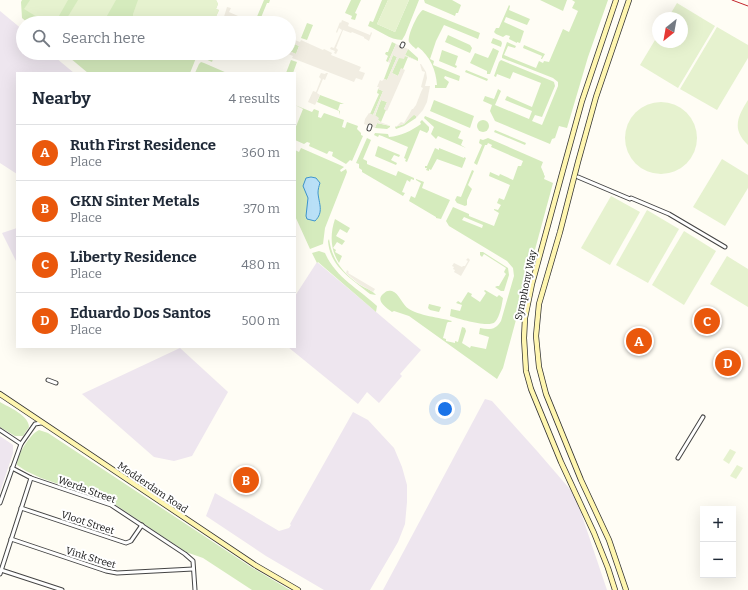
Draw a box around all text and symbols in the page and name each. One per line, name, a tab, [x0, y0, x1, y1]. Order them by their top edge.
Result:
north arrow	[652, 12, 688, 48]
search box	[16, 16, 296, 60]
icon: search	[30, 27, 52, 49]
text: Search here	[62, 29, 145, 47]
text: Nearby	[32, 88, 91, 109]
text: 4 results	[228, 91, 280, 106]
text: Ruth First Residence	[70, 136, 216, 154]
text: A	[40, 145, 50, 160]
text: 360 m	[242, 145, 280, 160]
text: Place	[70, 154, 102, 169]
text: GKN Sinter Metals	[70, 192, 200, 210]
text: B	[41, 201, 49, 216]
text: 370 m	[243, 201, 280, 216]
text: Place	[70, 210, 102, 225]
text: Liberty Residence	[70, 248, 197, 266]
street label: Symphony Way	[513, 248, 539, 321]
text: C	[41, 257, 49, 272]
text: 480 m	[241, 257, 280, 272]
text: Place	[70, 266, 102, 281]
text: Eduardo Dos Santos	[70, 304, 211, 322]
pin: C	[694, 306, 720, 336]
text: D	[40, 313, 50, 328]
text: 500 m	[241, 313, 280, 328]
text: Place	[70, 322, 102, 337]
pin: A	[626, 326, 652, 356]
pin: D	[715, 348, 741, 378]
your location	[435, 399, 455, 419]
street label: Modderdam Road	[115, 460, 190, 516]
pin: B	[233, 465, 259, 495]
street label: Werda Street	[56, 474, 118, 506]
map controls	[700, 506, 736, 578]
button: +	[700, 506, 736, 542]
street label: Vloot Street	[60, 509, 116, 537]
button: −	[700, 542, 736, 578]
street label: Vink Street	[64, 545, 118, 571]

